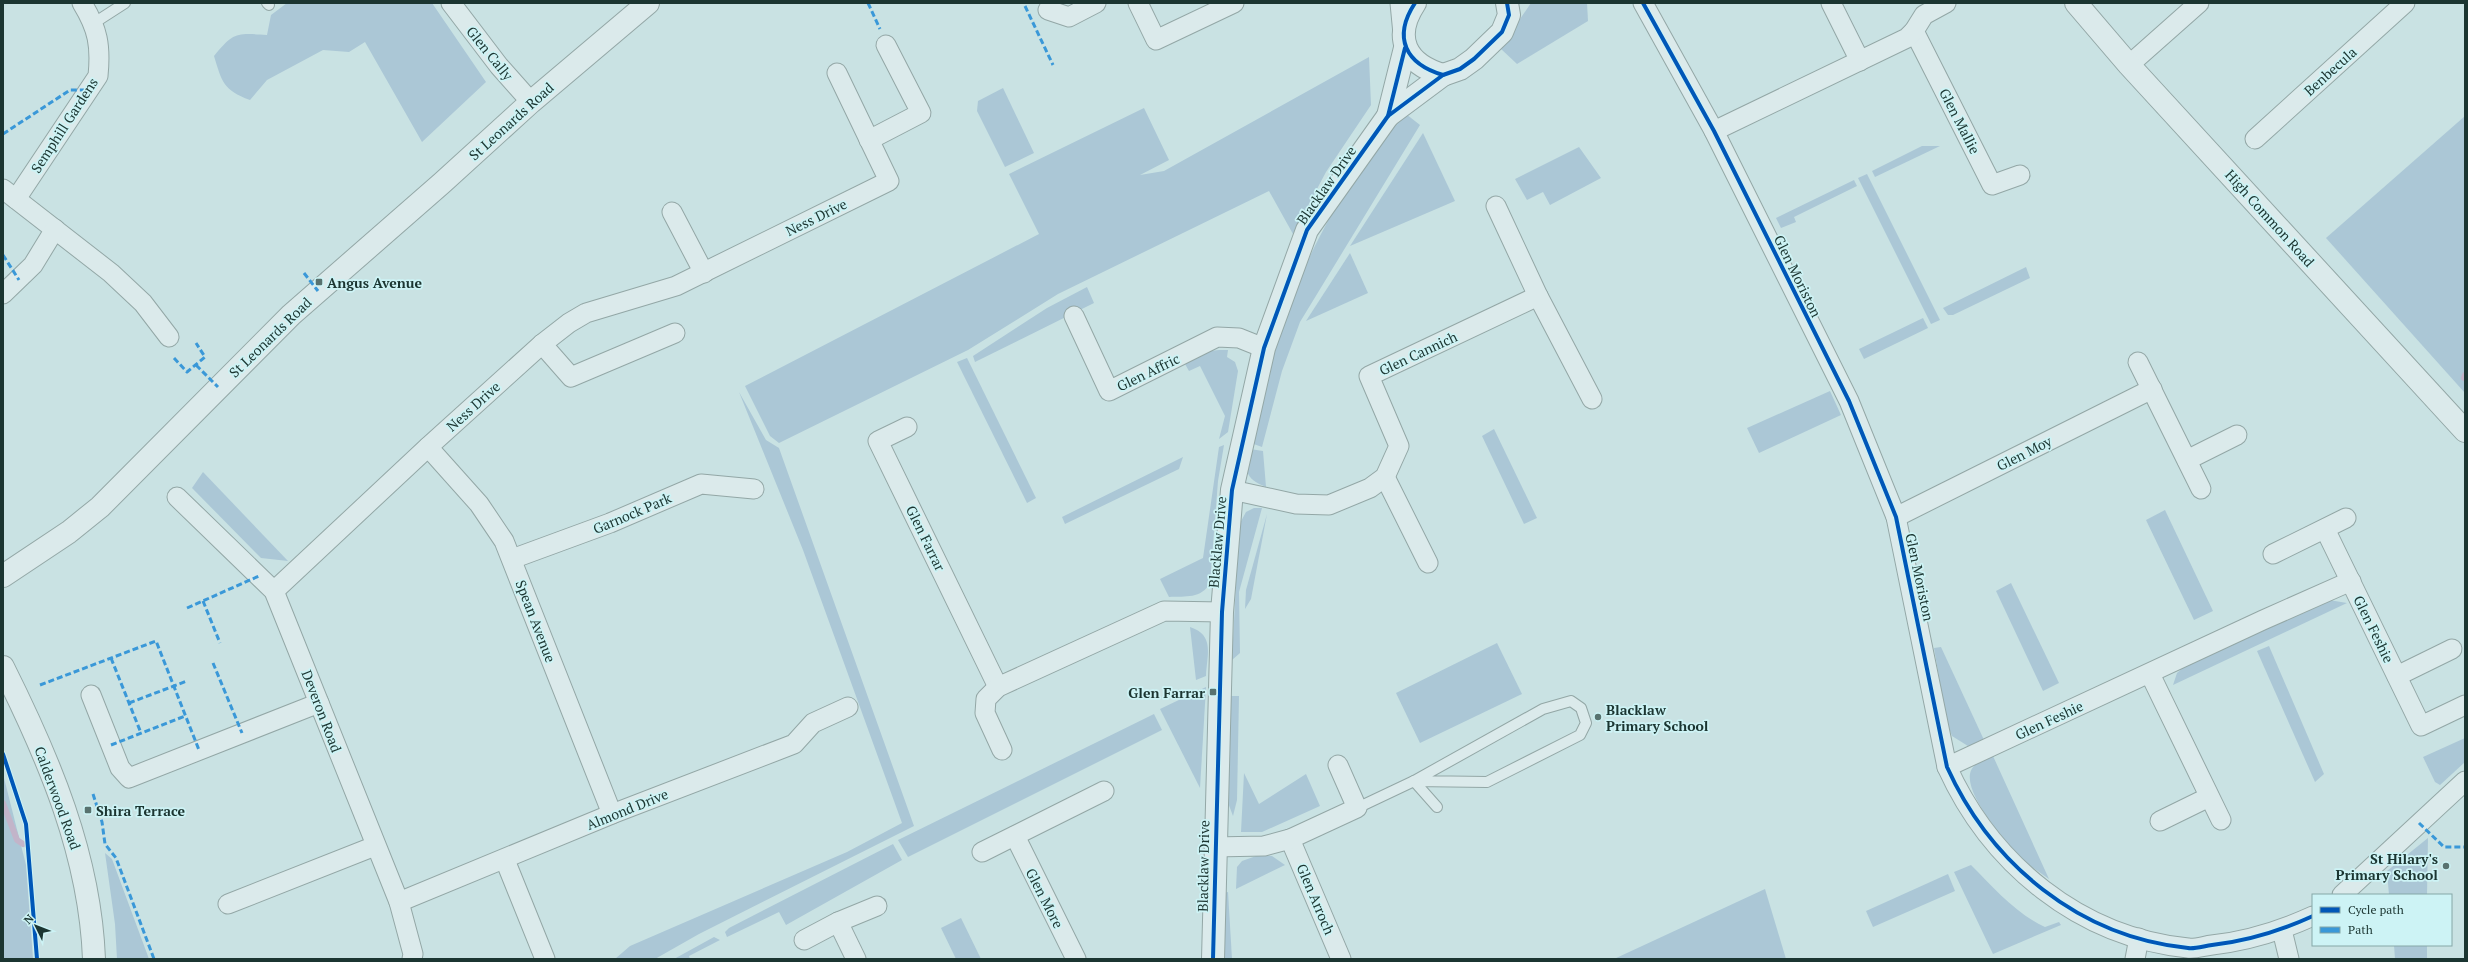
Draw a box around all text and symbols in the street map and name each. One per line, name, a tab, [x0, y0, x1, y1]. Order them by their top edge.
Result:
street label: Glen Cally	[462, 22, 518, 85]
street label: Benbecula	[2300, 42, 2360, 100]
street label: Semphill Gardens	[26, 74, 102, 176]
street label: St Leonards Road	[465, 78, 558, 164]
street label: Glen Mallie	[1935, 85, 1985, 157]
street label: Blacklaw Drive	[1292, 142, 1360, 228]
street label: High Common Road	[2221, 165, 2319, 271]
street label: Ness Drive	[782, 194, 850, 240]
street label: Glen Moriston	[1770, 232, 1826, 321]
place label: Angus Avenue	[327, 273, 423, 292]
marker: Angus Avenue	[314, 277, 324, 287]
street label: St Leonards Road	[225, 293, 316, 381]
street label: Glen Cannich	[1376, 327, 1460, 379]
street label: Glen Affric	[1113, 349, 1183, 395]
street label: Ness Drive	[442, 377, 504, 435]
street label: Glen Moy	[1993, 431, 2056, 475]
street label: Garnock Park	[590, 488, 675, 538]
street label: Blacklaw Drive	[1204, 495, 1230, 589]
street label: Glen Farrar	[902, 502, 950, 574]
street label: Glen Moriston	[1901, 531, 1939, 623]
street label: Spean Avenue	[512, 577, 560, 665]
street label: Glen Feshie	[2350, 592, 2398, 666]
street label: Deveron Road	[298, 667, 346, 755]
place label: Glen Farrar	[1128, 683, 1205, 702]
marker: Glen Farrar	[1208, 687, 1218, 697]
street label: Glen Feshie	[2012, 696, 2086, 744]
place label: Blacklaw Primary School	[1606, 700, 1709, 735]
marker: Blacklaw Primary School	[1593, 712, 1603, 722]
street label: Calderwood Road	[31, 744, 86, 852]
street label: Almond Drive	[583, 784, 671, 834]
place label: Shira Terrace	[96, 801, 186, 820]
marker: Shira Terrace	[83, 805, 93, 815]
street label: Blacklaw Drive	[1193, 820, 1213, 912]
place label: St Hilary's Primary School	[2336, 849, 2438, 884]
street label: Glen Arroch	[1293, 861, 1339, 937]
marker: St Hilary's Primary School	[2441, 861, 2451, 871]
street label: Glen More	[1022, 865, 1068, 931]
legend	[2312, 894, 2452, 946]
text: Cycle path	[2348, 902, 2404, 917]
north arrow	[16, 906, 56, 946]
text: N	[21, 911, 37, 927]
text: Path	[2348, 922, 2373, 937]

